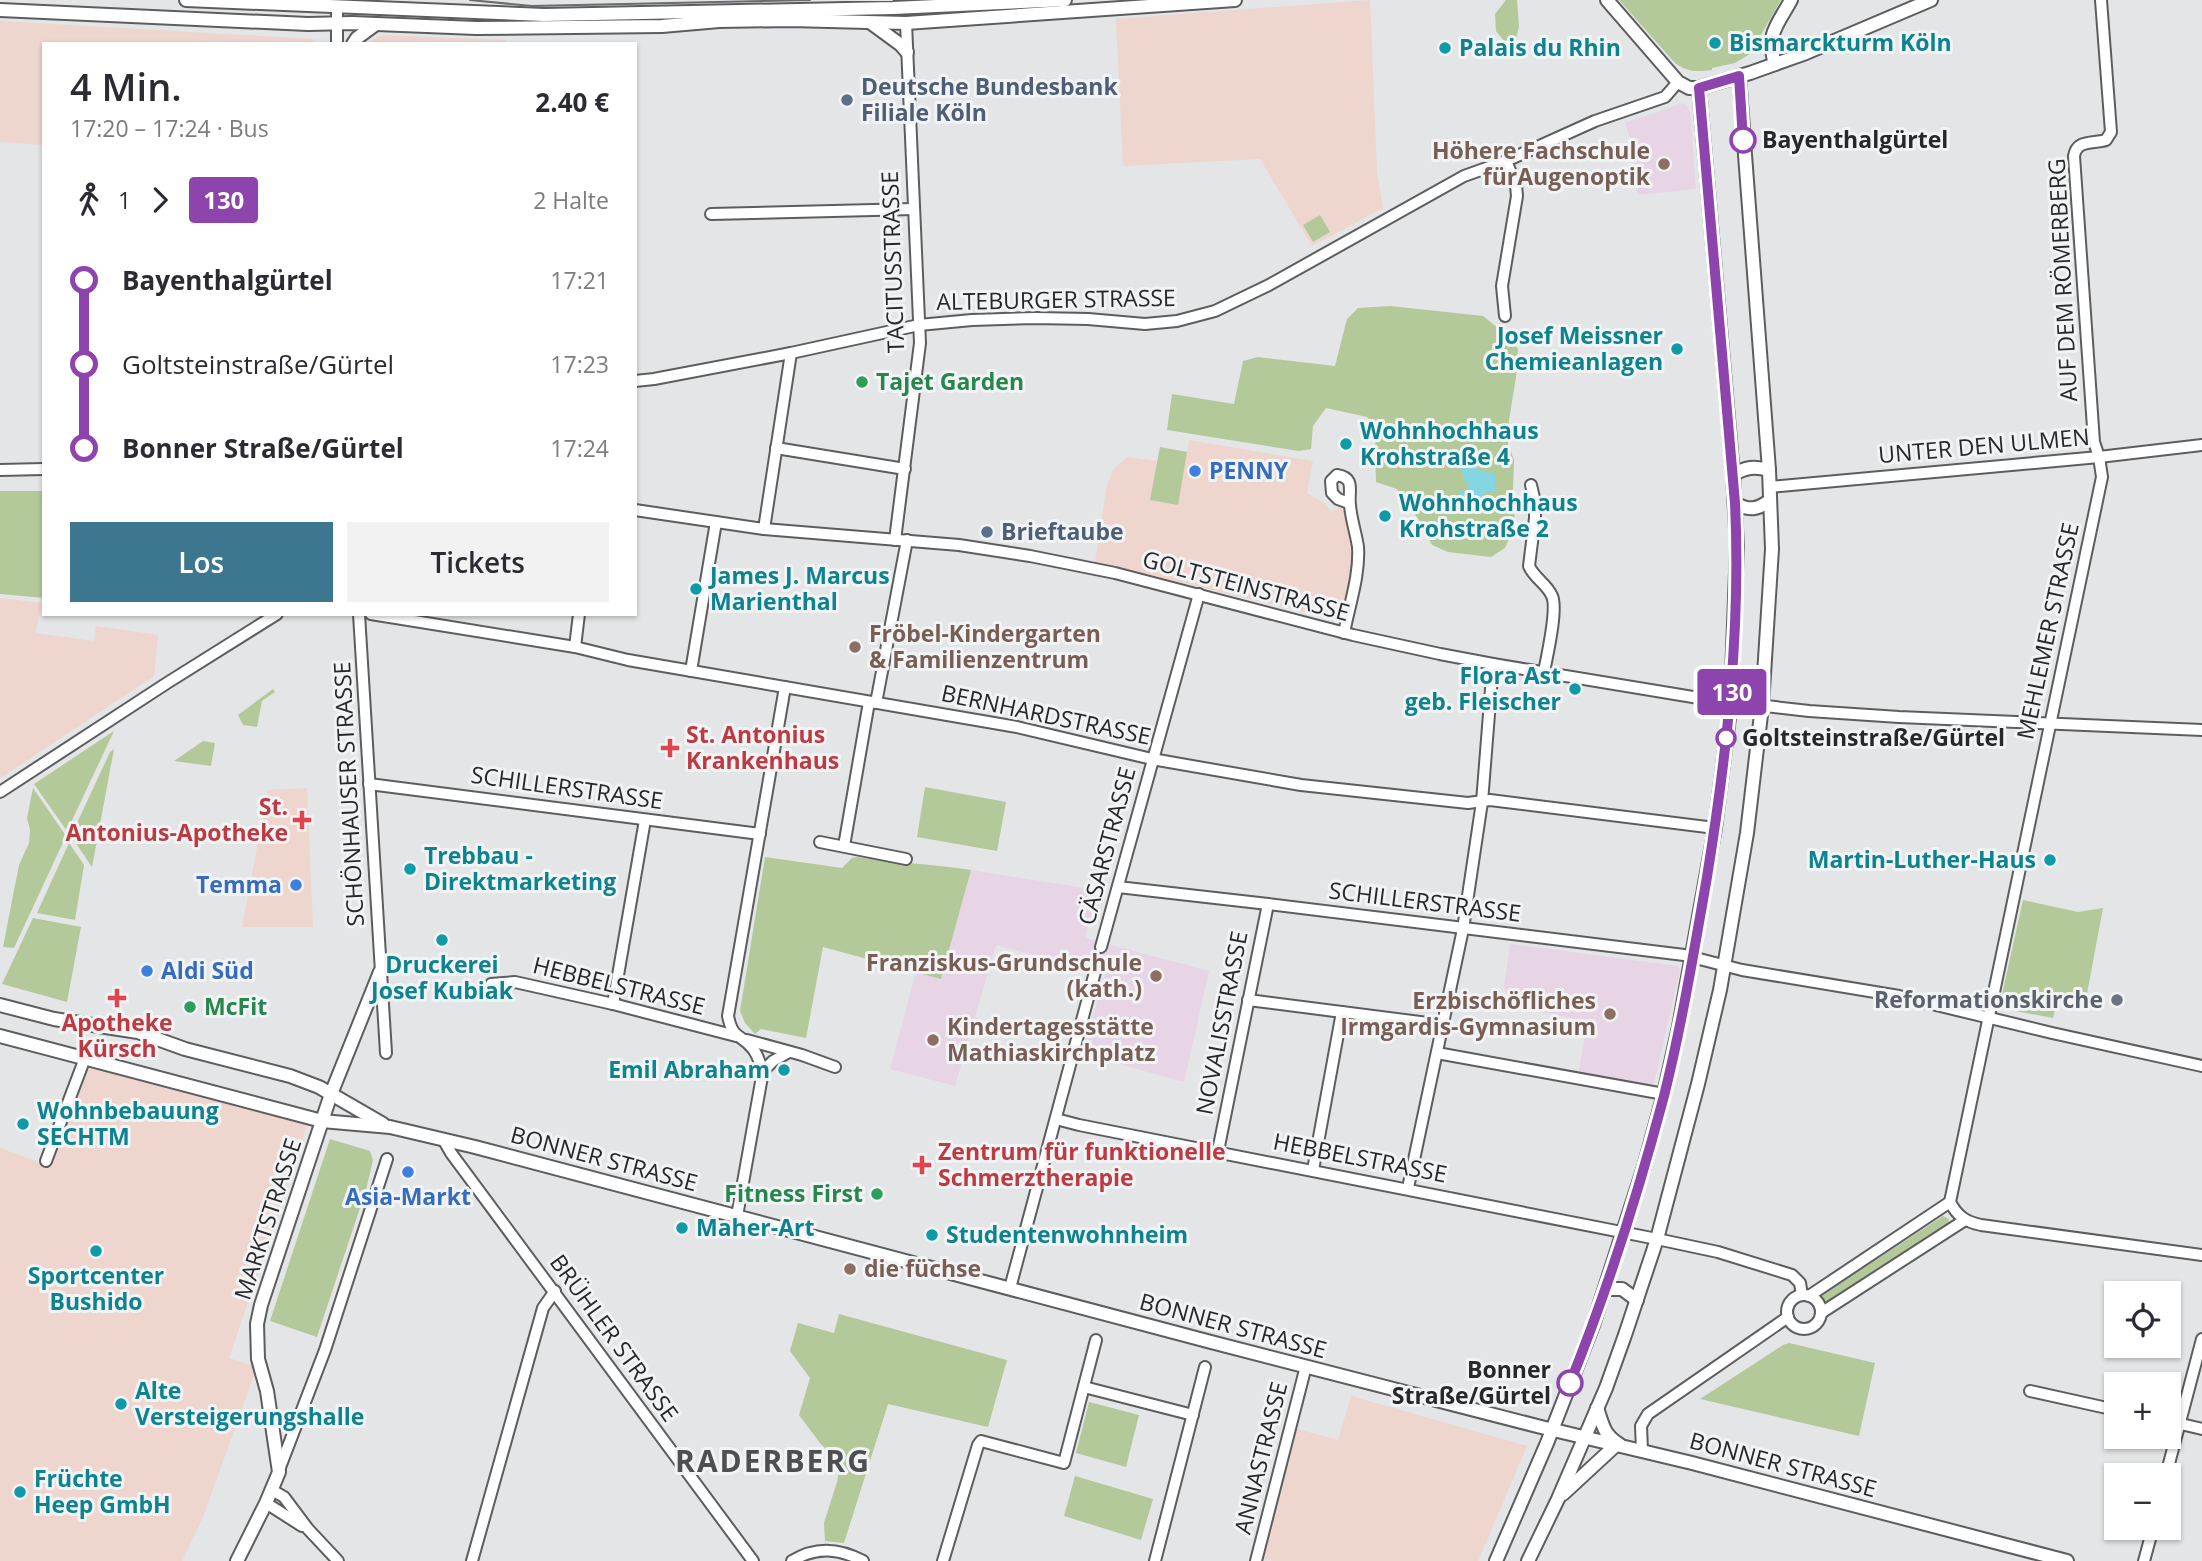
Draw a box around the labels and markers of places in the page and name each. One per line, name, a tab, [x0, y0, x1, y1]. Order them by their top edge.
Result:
place label: Bismarckturm Köln	[1729, 26, 1952, 58]
place label: Palais du Rhin	[1459, 31, 1621, 63]
marker: Bismarckturm Köln	[1707, 35, 1723, 51]
marker: Palais du Rhin	[1437, 40, 1453, 56]
place label: Deutsche Bundesbank Filiale Köln	[861, 70, 1118, 128]
marker: Deutsche Bundesbank Filiale Köln	[839, 92, 855, 108]
place label: Bayenthalgürtel	[1762, 123, 1948, 155]
marker: Bayenthalgürtel	[1730, 127, 1756, 153]
place label: Höhere Fachschule fürAugenoptik	[1432, 134, 1651, 192]
marker: Höhere Fachschule fürAugenoptik	[1656, 156, 1672, 172]
place label: Josef Meissner Chemieanlagen	[1485, 319, 1663, 377]
marker: Josef Meissner Chemieanlagen	[1669, 341, 1685, 357]
place label: Tajet Garden	[876, 365, 1024, 397]
marker: Tajet Garden	[854, 374, 870, 390]
place label: Wohnhochhaus Krohstraße 4	[1360, 414, 1539, 472]
marker: Wohnhochhaus Krohstraße 4	[1338, 436, 1354, 452]
place label: PENNY	[1209, 454, 1289, 486]
marker: PENNY	[1187, 463, 1203, 479]
place label: Wohnhochhaus Krohstraße 2	[1399, 486, 1578, 544]
marker: Wohnhochhaus Krohstraße 2	[1377, 508, 1393, 524]
place label: Brieftaube	[1001, 515, 1124, 547]
marker: Brieftaube	[979, 524, 995, 540]
place label: James J. Marcus Marienthal	[708, 559, 890, 617]
marker: James J. Marcus Marienthal	[688, 581, 704, 597]
place label: Fröbel-Kindergarten & Familienzentrum	[869, 617, 1101, 675]
marker: Fröbel-Kindergarten & Familienzentrum	[847, 639, 863, 655]
place label: Flora Ast geb. Fleischer	[1405, 659, 1561, 717]
marker: Flora Ast geb. Fleischer	[1567, 681, 1583, 697]
place label: St. Antonius Krankenhaus	[686, 718, 839, 776]
place label: Goltsteinstraße/Gürtel	[1742, 721, 2005, 753]
marker: Goltsteinstraße/Gürtel	[1716, 728, 1736, 748]
marker: St. Antonius Krankenhaus	[660, 738, 680, 758]
place label: St. Antonius-Apotheke	[66, 790, 288, 848]
marker: St. Antonius-Apotheke	[294, 812, 310, 828]
place label: Trebbau - Direktmarketing	[424, 839, 616, 897]
place label: Martin-Luther-Haus	[1808, 843, 2036, 875]
marker: Martin-Luther-Haus	[2042, 852, 2058, 868]
marker: Trebbau - Direktmarketing	[402, 861, 418, 877]
place label: Temma	[196, 868, 282, 900]
marker: Temma	[288, 877, 304, 893]
marker: Druckerei Josef Kubiak	[434, 932, 450, 948]
place label: Franziskus-Grundschule (kath.)	[866, 946, 1142, 1004]
place label: Druckerei Josef Kubiak	[369, 948, 514, 1006]
place label: Aldi Süd	[161, 954, 254, 986]
marker: Aldi Süd	[139, 963, 155, 979]
marker: Franziskus-Grundschule (kath.)	[1148, 968, 1164, 984]
place label: Reformationskirche	[1874, 983, 2103, 1015]
place label: Erzbischöfliches Irmgardis-Gymnasium	[1340, 984, 1596, 1042]
marker: Apotheke Kürsch	[109, 990, 125, 1006]
place label: McFit	[204, 990, 267, 1022]
marker: Reformationskirche	[2109, 992, 2125, 1008]
marker: McFit	[182, 999, 198, 1015]
place label: Apotheke Kürsch	[61, 1006, 173, 1064]
marker: Erzbischöfliches Irmgardis-Gymnasium	[1602, 1006, 1618, 1022]
place label: Kindertagesstätte Mathiaskirchplatz	[947, 1010, 1155, 1068]
marker: Kindertagesstätte Mathiaskirchplatz	[925, 1032, 941, 1048]
place label: Emil Abraham	[608, 1053, 770, 1085]
marker: Emil Abraham	[776, 1062, 792, 1078]
place label: Wohnbebauung SECHTM	[37, 1094, 219, 1152]
marker: Wohnbebauung SECHTM	[15, 1116, 31, 1132]
place label: Zentrum für funktionelle Schmerztherapie	[938, 1135, 1226, 1193]
marker: Zentrum für funktionelle Schmerztherapie	[912, 1155, 932, 1175]
marker: Asia-Markt	[400, 1164, 416, 1180]
place label: Fitness First	[724, 1177, 863, 1209]
place label: Asia-Markt	[345, 1180, 471, 1212]
marker: Fitness First	[869, 1186, 885, 1202]
place label: Maher-Art	[696, 1211, 814, 1243]
place label: Studentenwohnheim	[946, 1218, 1188, 1250]
marker: Maher-Art	[674, 1220, 690, 1236]
marker: Studentenwohnheim	[924, 1227, 940, 1243]
marker: Sportcenter Bushido	[88, 1243, 104, 1259]
place label: die füchse	[864, 1252, 981, 1284]
place label: Sportcenter Bushido	[28, 1259, 164, 1317]
marker: die füchse	[842, 1261, 858, 1277]
place label: Bonner Straße/Gürtel	[1392, 1353, 1551, 1411]
marker: Bonner Straße/Gürtel	[1557, 1370, 1583, 1396]
place label: Alte Versteigerungshalle	[135, 1374, 364, 1432]
marker: Alte Versteigerungshalle	[113, 1396, 129, 1412]
place label: Früchte Heep GmbH	[34, 1462, 171, 1520]
marker: Früchte Heep GmbH	[12, 1484, 28, 1500]

